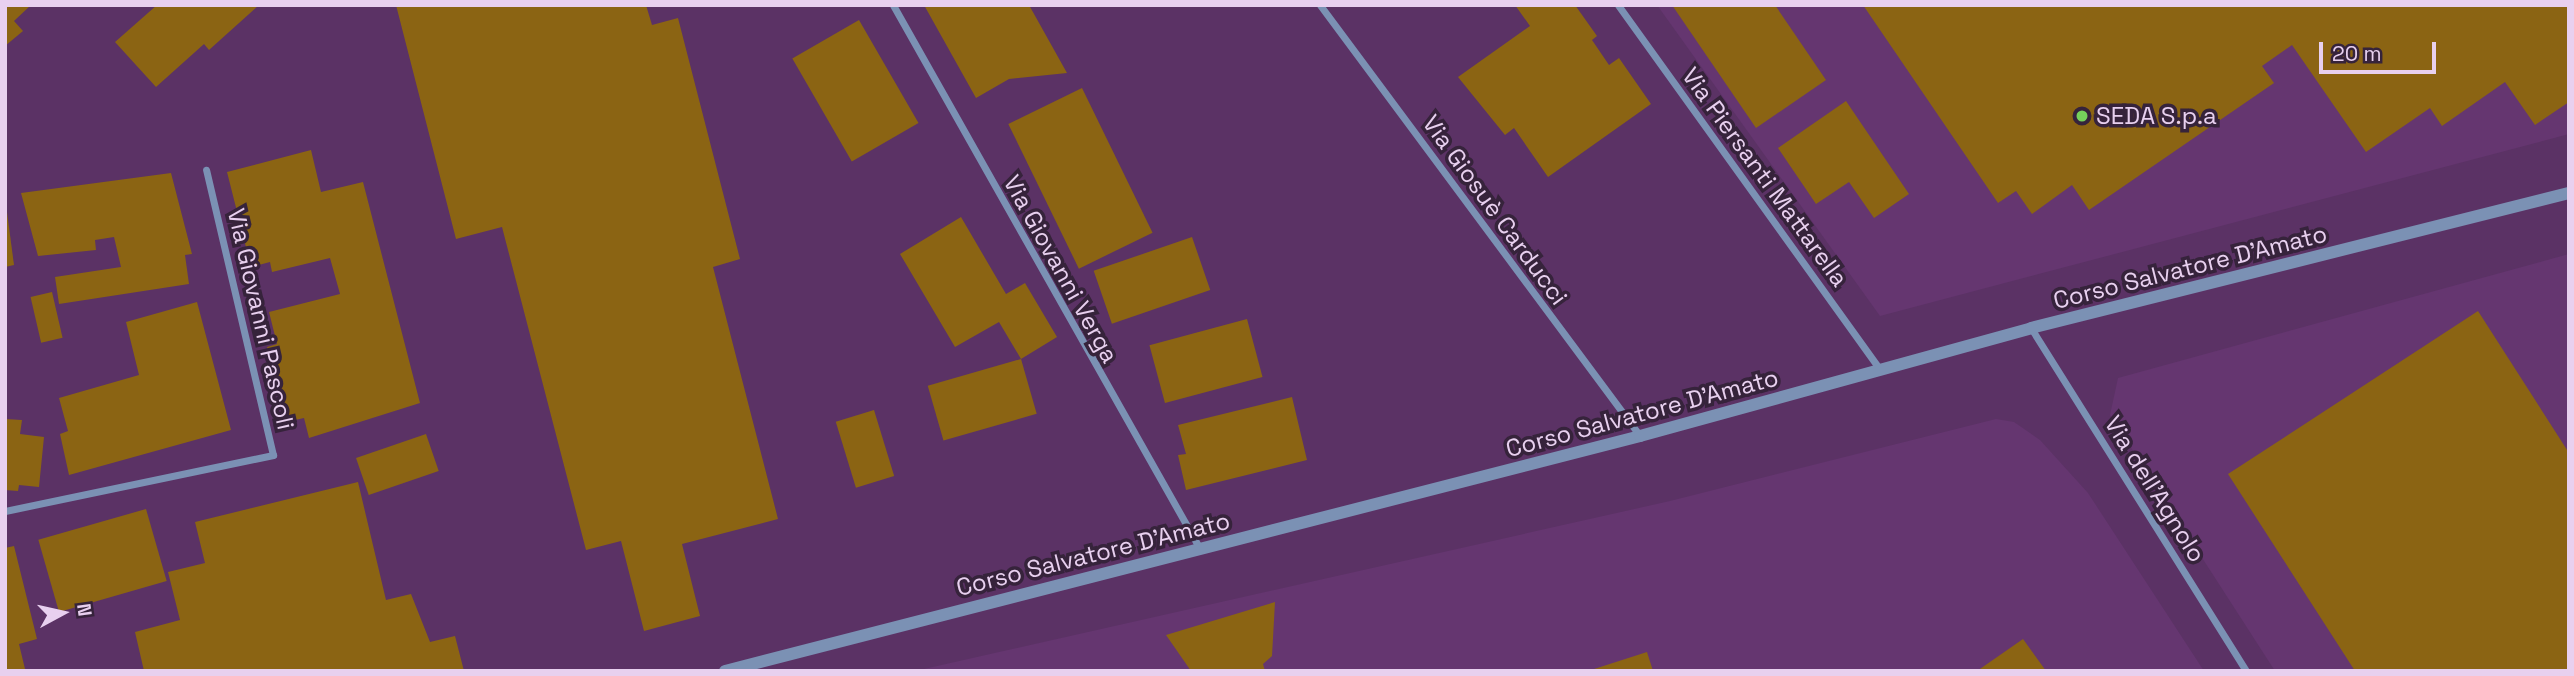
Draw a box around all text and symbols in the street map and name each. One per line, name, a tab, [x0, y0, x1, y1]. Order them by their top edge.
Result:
scale bar	[2322, 28, 2439, 72]
text: 20 m	[2332, 40, 2382, 67]
street label: Via Piersanti Mattarella	[1676, 62, 1854, 292]
place label: SEDA S.p.a	[2096, 102, 2217, 130]
marker: SEDA S.p.a	[2074, 108, 2090, 124]
street label: Via Giosuè Carducci	[1416, 110, 1574, 310]
street label: Via Giovanni Verga	[997, 170, 1125, 368]
street label: Via Giovanni Pascoli	[222, 206, 300, 432]
street label: Corso Salvatore D'Amato	[2050, 219, 2330, 315]
street label: Corso Salvatore D'Amato	[1503, 363, 1781, 463]
street label: Via dell'Agnolo	[2099, 411, 2211, 567]
street label: Corso Salvatore D'Amato	[953, 506, 1233, 602]
north arrow	[28, 578, 98, 648]
text: N	[71, 602, 98, 618]

